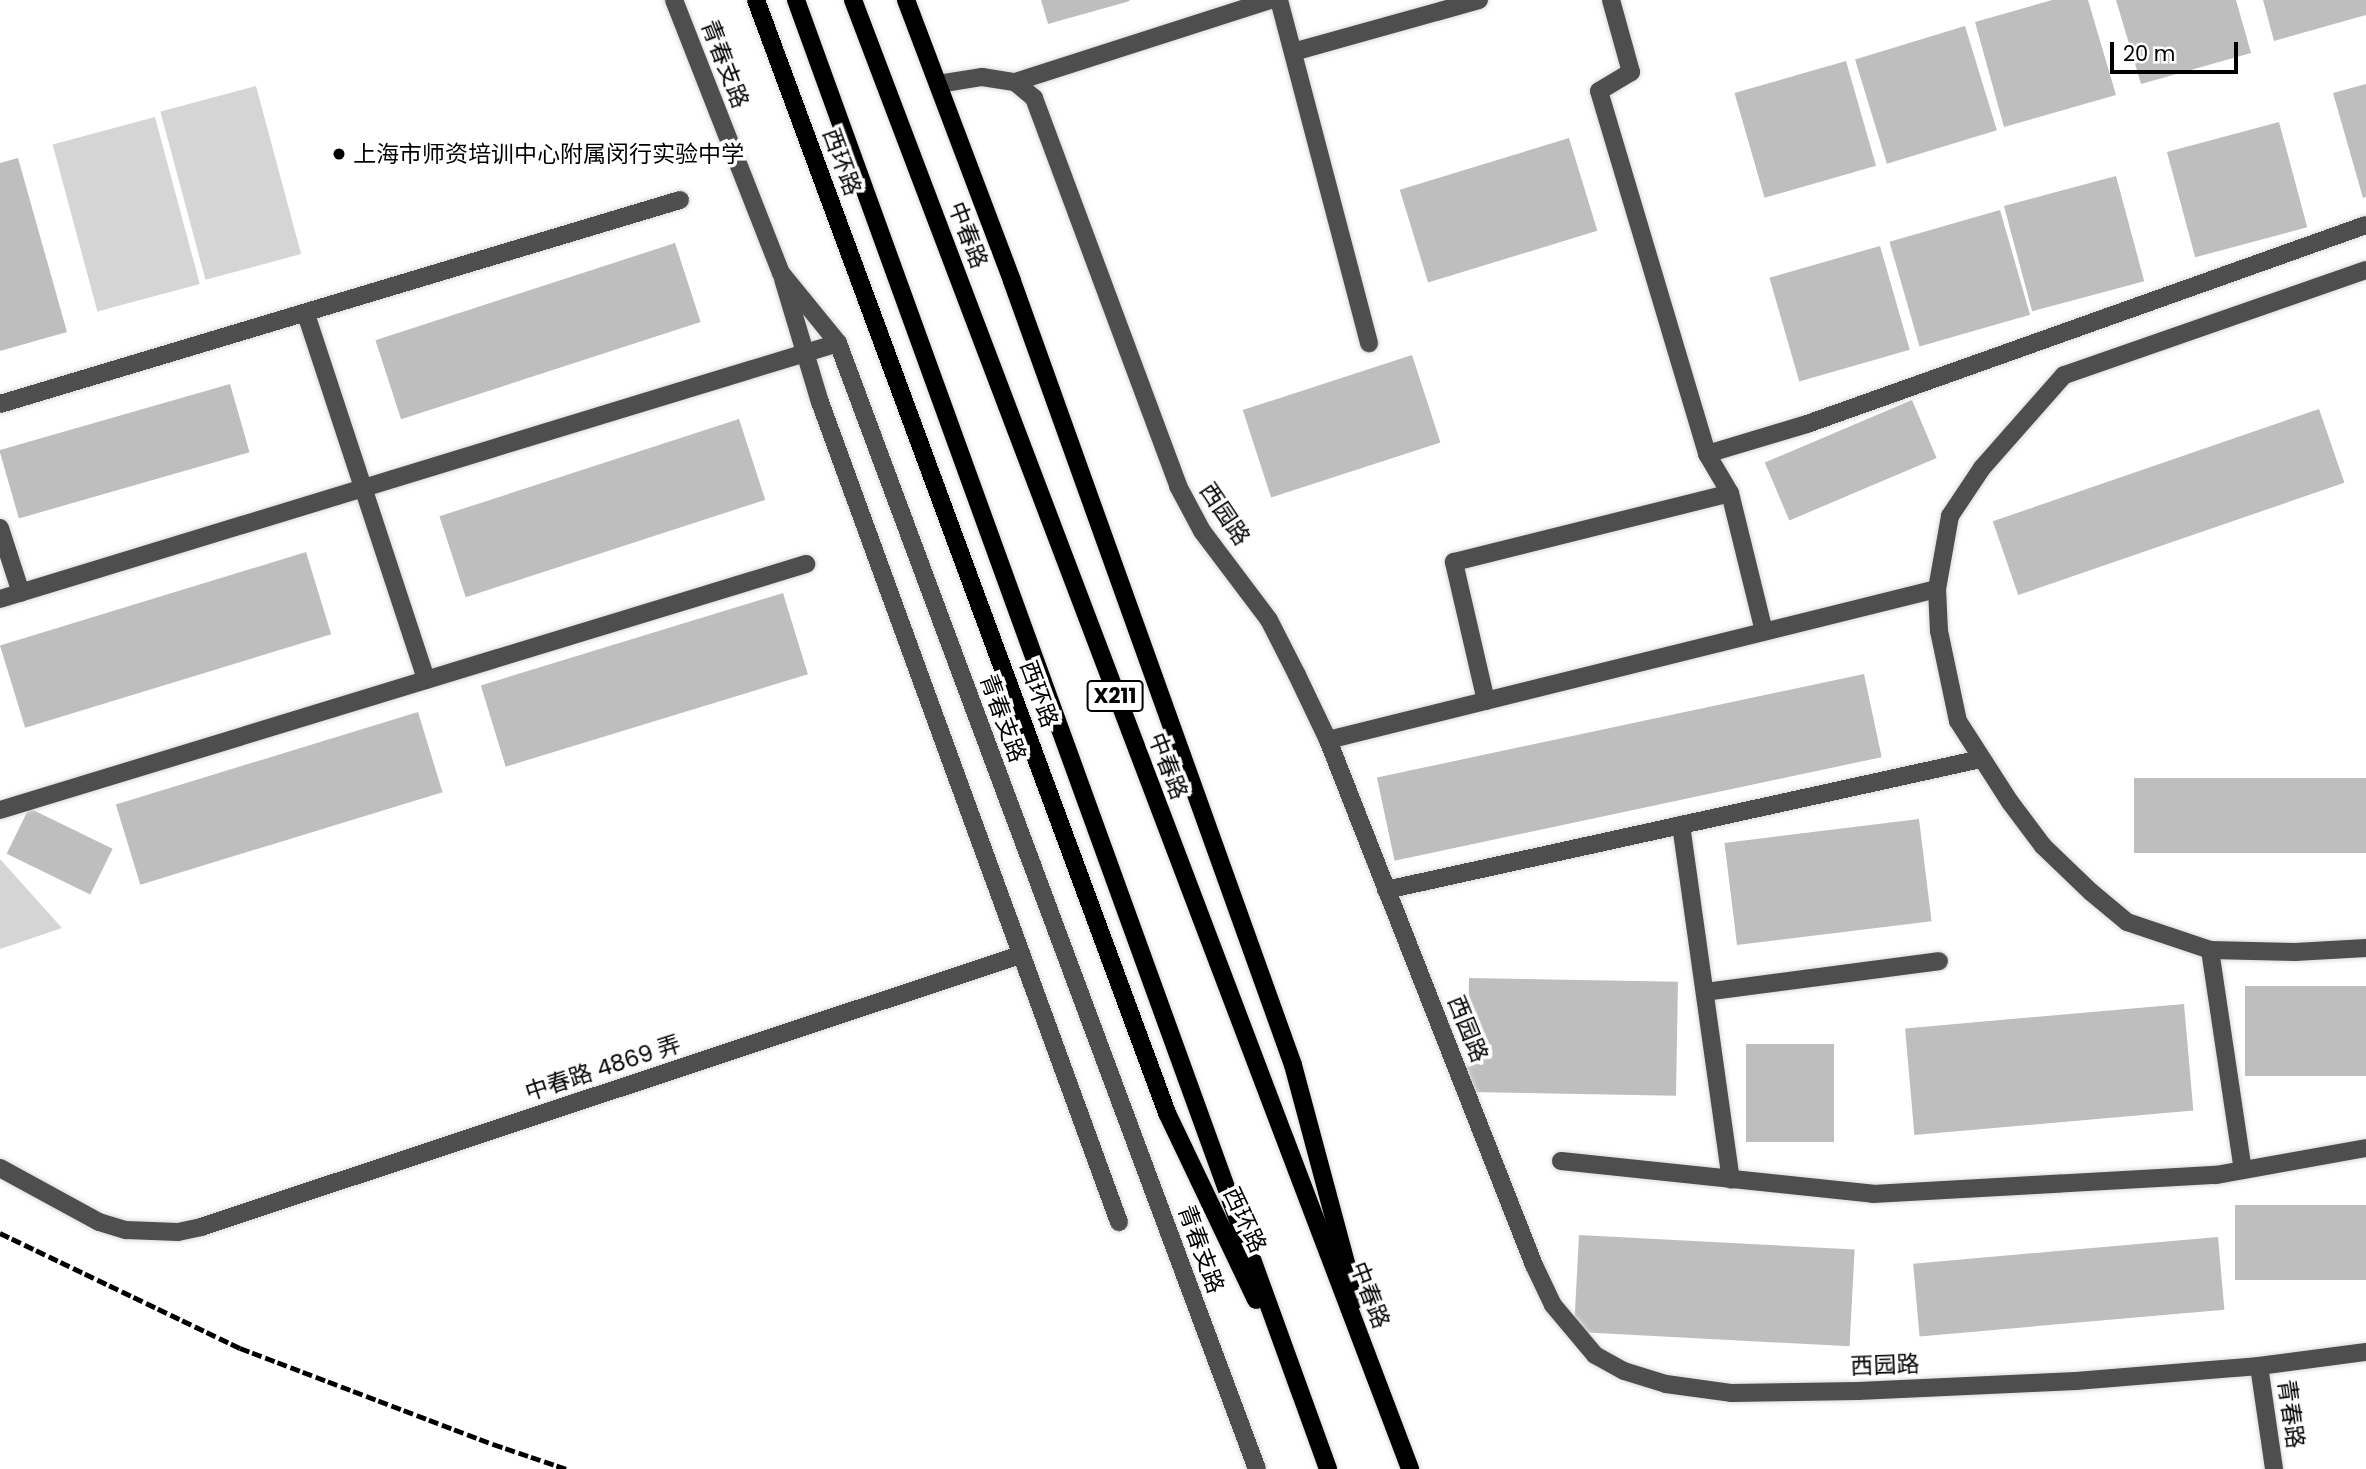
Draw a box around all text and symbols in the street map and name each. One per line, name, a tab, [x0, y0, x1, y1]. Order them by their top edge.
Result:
street label: 青春支路	[696, 16, 754, 112]
scale bar	[2114, 28, 2242, 72]
text: 20 m	[2123, 39, 2176, 68]
street label: 西环路	[817, 125, 867, 199]
place label: 上海市师资培训中心附属闵行实验中学	[353, 140, 744, 168]
marker: 上海市师资培训中心附属闵行实验中学	[331, 146, 347, 162]
street label: 中春路	[943, 198, 993, 272]
street label: 西园路	[1194, 478, 1256, 550]
street label: 西环路	[1014, 657, 1064, 731]
street label: 青春支路	[974, 670, 1032, 766]
road number: X211	[1085, 678, 1145, 714]
street label: 中春路	[1143, 729, 1193, 803]
street label: 西园路	[1442, 992, 1494, 1066]
street label: 中春路 4869 弄	[522, 1030, 684, 1106]
street label: 西环路	[1218, 1183, 1272, 1257]
street label: 青春支路	[1172, 1201, 1230, 1297]
street label: 中春路	[1345, 1258, 1395, 1332]
street label: 西园路	[1850, 1350, 1920, 1380]
street label: 青春路	[2273, 1378, 2309, 1450]

